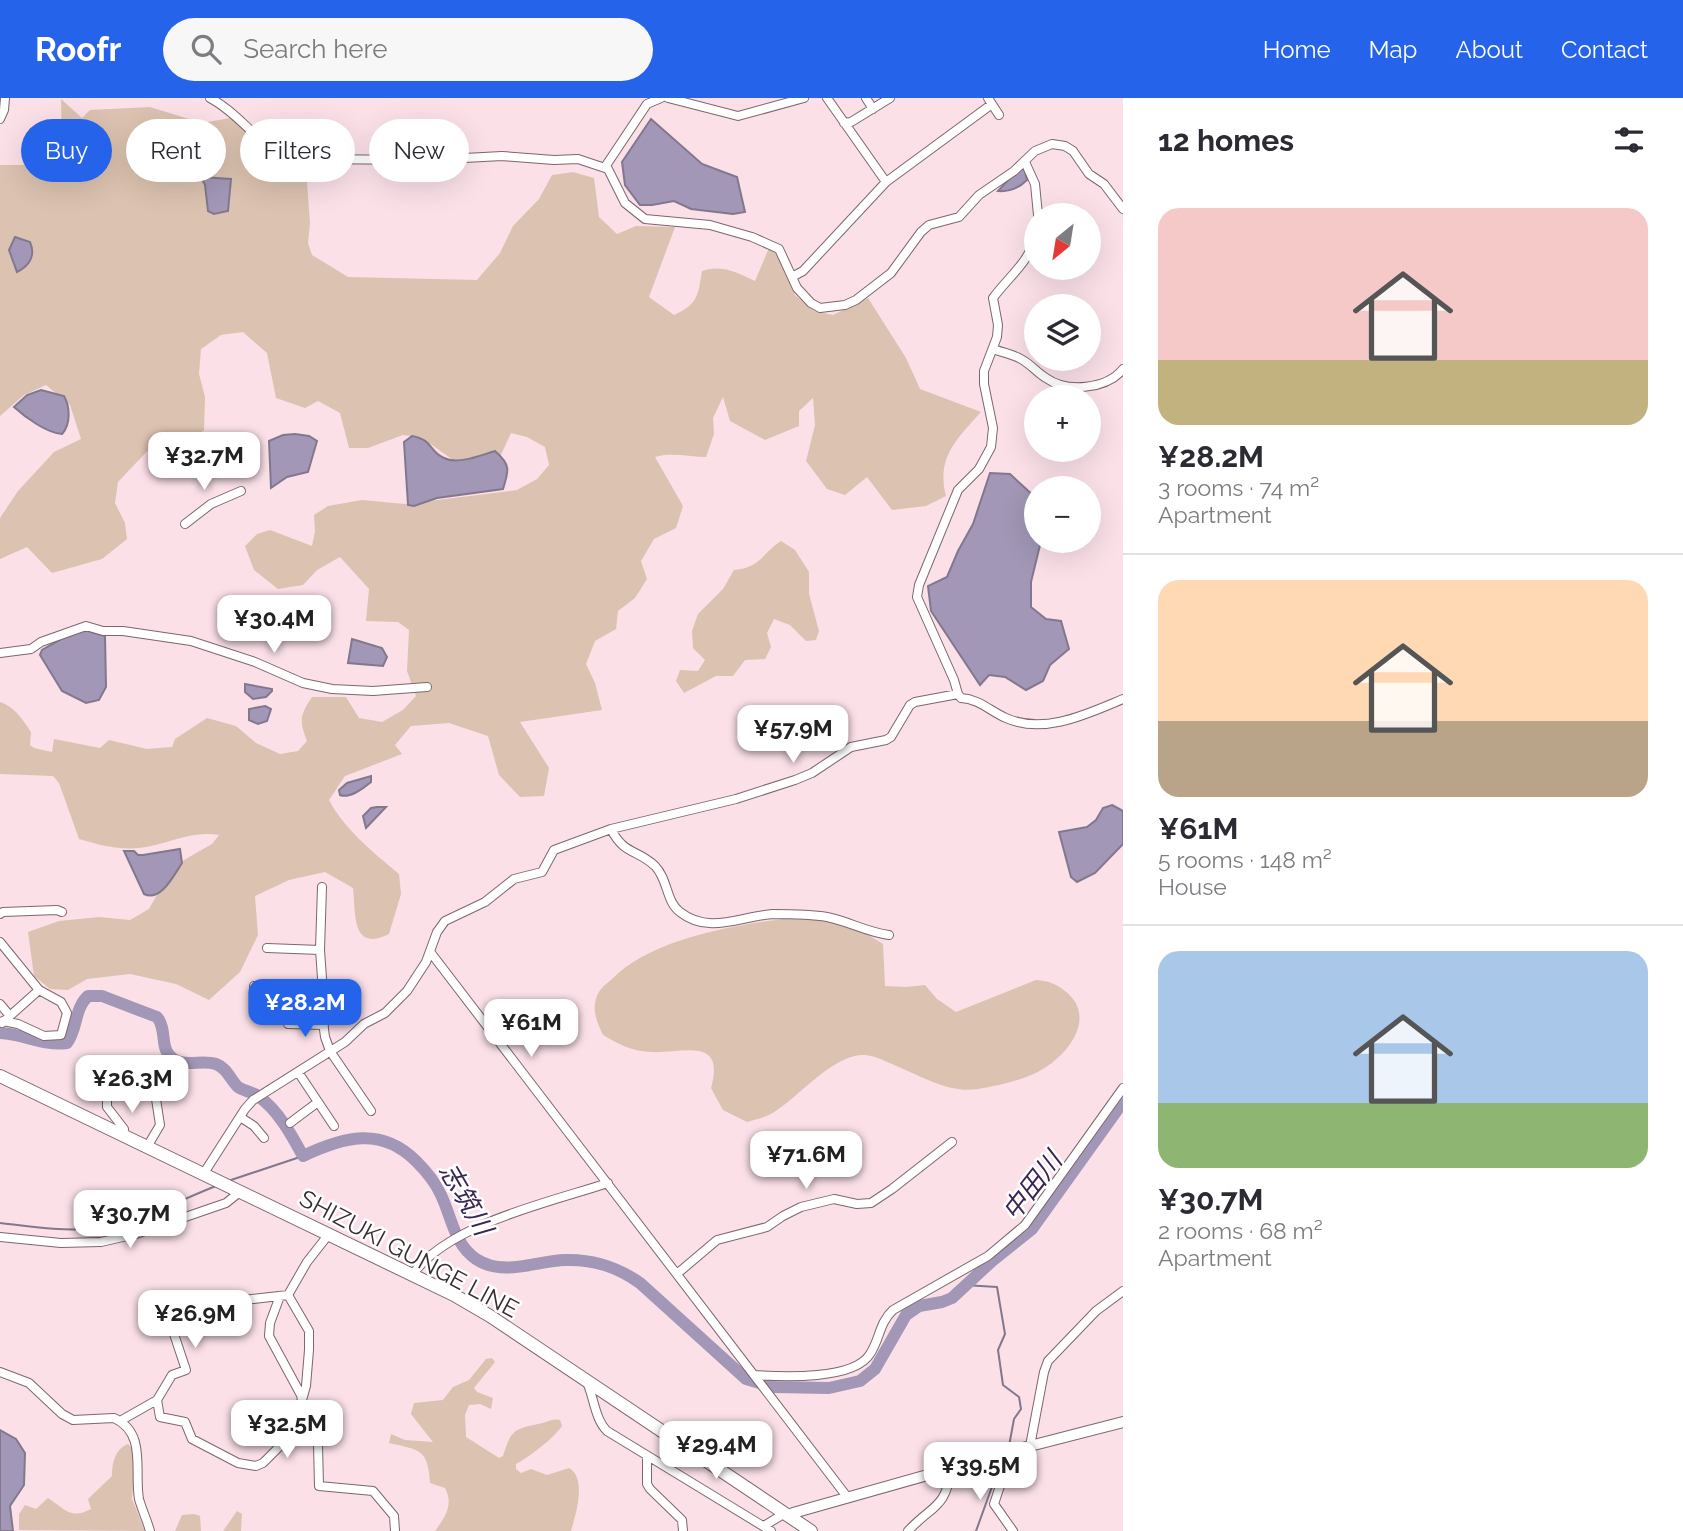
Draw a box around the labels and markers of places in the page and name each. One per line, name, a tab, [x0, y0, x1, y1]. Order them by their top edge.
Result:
pin: ¥32.7M	[147, 432, 261, 492]
pin: ¥30.4M	[217, 596, 331, 655]
pin: ¥57.9M	[736, 706, 850, 765]
pin: ¥28.2M	[248, 979, 362, 1039]
pin: ¥61M	[490, 1000, 572, 1059]
pin: ¥26.3M	[75, 1056, 189, 1115]
pin: ¥71.6M	[749, 1132, 863, 1191]
pin: ¥30.7M	[73, 1190, 187, 1250]
pin: ¥26.9M	[138, 1290, 252, 1350]
pin: ¥32.5M	[230, 1400, 344, 1460]
pin: ¥29.4M	[659, 1422, 773, 1481]
pin: ¥39.5M	[923, 1442, 1037, 1502]

